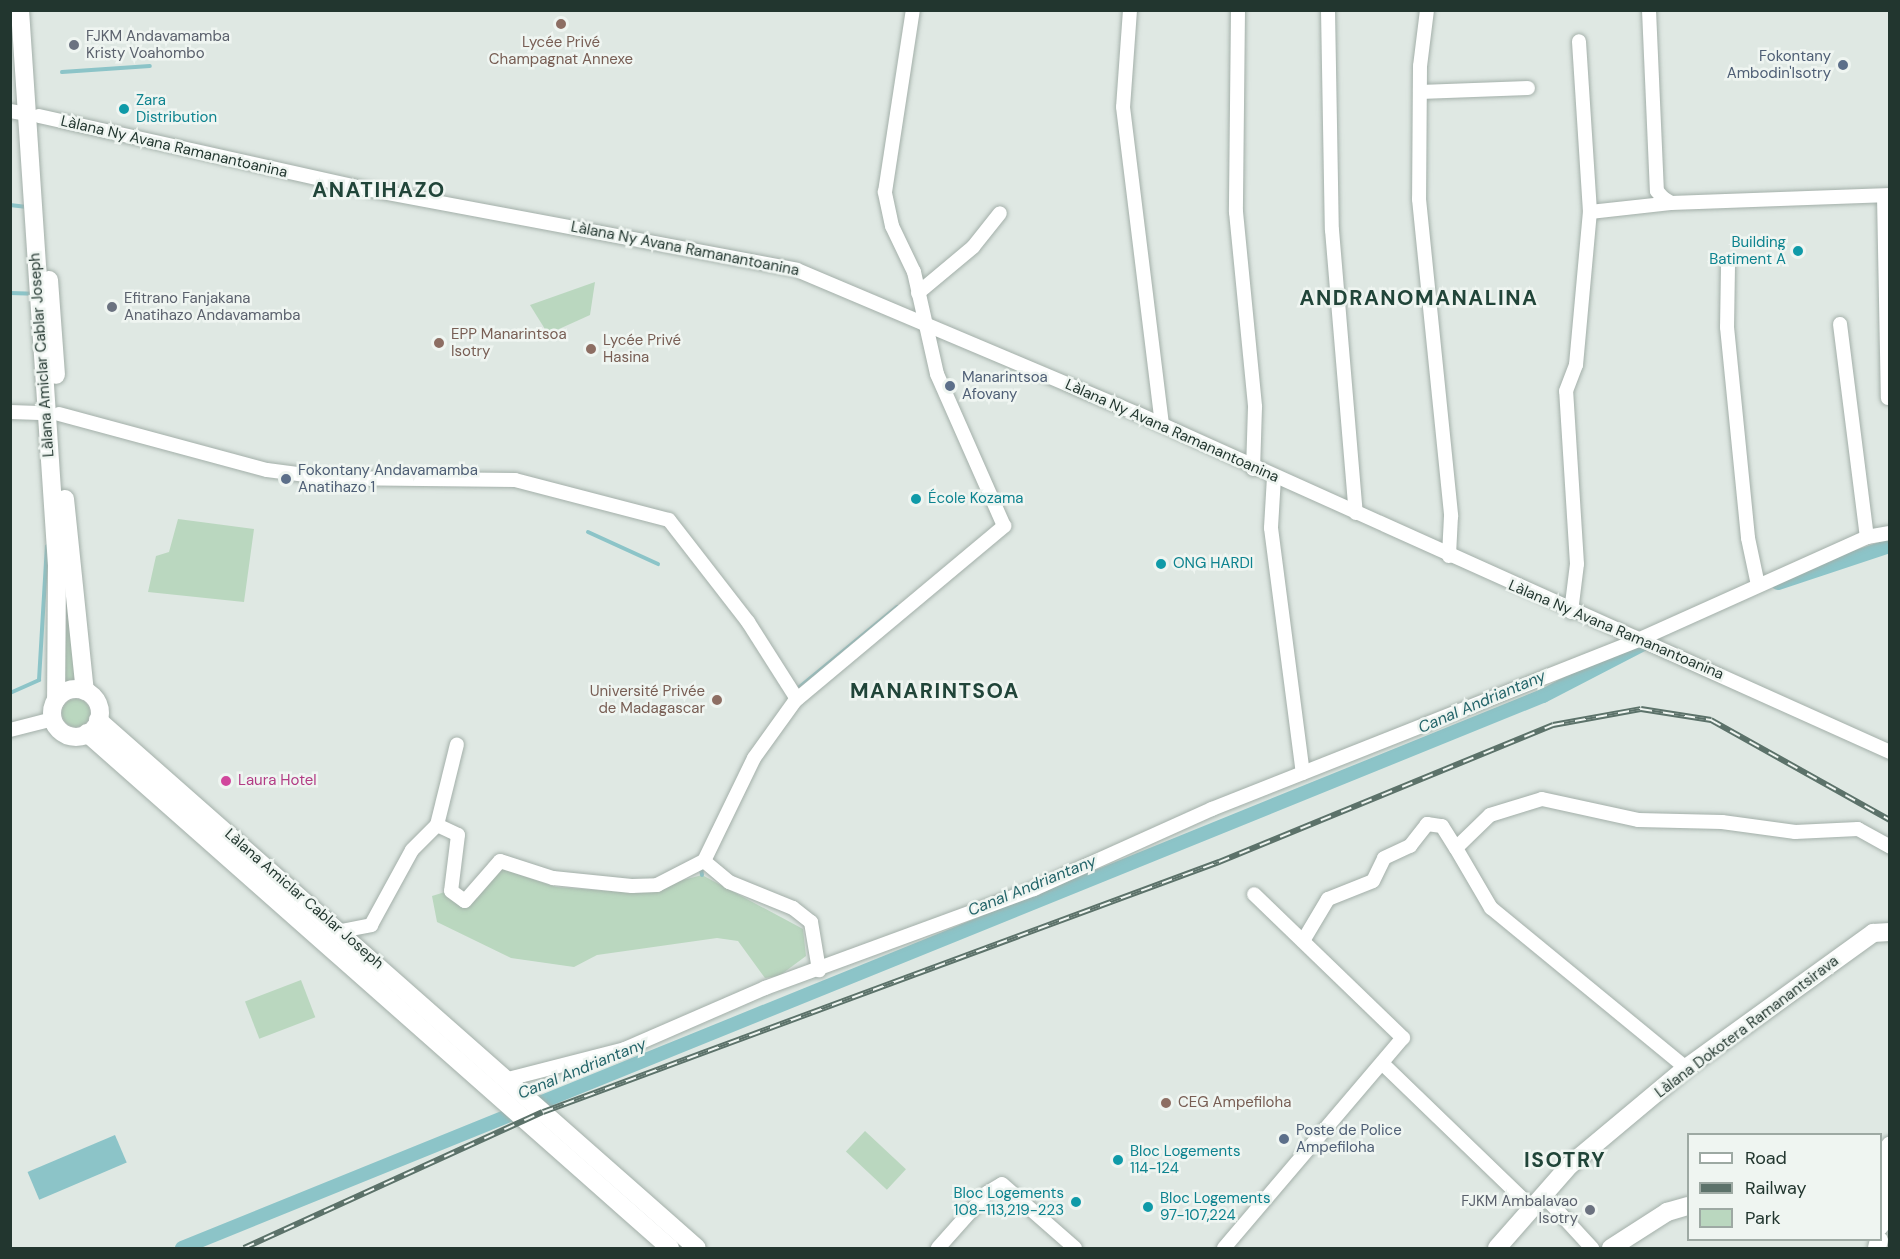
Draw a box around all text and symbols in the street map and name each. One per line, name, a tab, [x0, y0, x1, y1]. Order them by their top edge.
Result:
marker: Lycée Privé Champagnat Annexe	[554, 17, 568, 31]
place label: FJKM Andavamamba Kristy Voahombo	[86, 27, 230, 62]
place label: Lycée Privé Champagnat Annexe	[489, 33, 633, 68]
marker: FJKM Andavamamba Kristy Voahombo	[67, 38, 81, 52]
place label: Fokontany Ambodin'Isotry	[1727, 47, 1831, 82]
marker: Fokontany Ambodin'Isotry	[1836, 58, 1850, 72]
place label: Zara Distribution	[136, 91, 217, 126]
marker: Zara Distribution	[117, 102, 131, 116]
street label: Làlana Ny Avana Ramanantoanina	[59, 112, 289, 182]
district label: ANATIHAZO	[312, 177, 446, 203]
street label: Làlana Ny Avana Ramanantoanina	[569, 218, 801, 280]
place label: Building Batiment A	[1709, 233, 1786, 268]
marker: Building Batiment A	[1791, 244, 1805, 258]
street label: Làlana Amiclar Cablar Joseph	[26, 252, 58, 458]
district label: ANDRANOMANALINA	[1300, 285, 1538, 311]
place label: Efitrano Fanjakana Anatihazo Andavamamba	[124, 289, 301, 324]
marker: Efitrano Fanjakana Anatihazo Andavamamba	[105, 300, 119, 314]
place label: EPP Manarintsoa Isotry	[451, 325, 567, 360]
place label: Lycée Privé Hasina	[603, 331, 681, 366]
marker: EPP Manarintsoa Isotry	[432, 336, 446, 350]
marker: Lycée Privé Hasina	[584, 342, 598, 356]
place label: Manarintsoa Afovany	[962, 368, 1048, 403]
street label: Làlana Ny Avana Ramanantoanina	[1062, 376, 1282, 486]
marker: Manarintsoa Afovany	[943, 379, 957, 393]
place label: Fokontany Andavamamba Anatihazo 1	[298, 461, 478, 496]
marker: Fokontany Andavamamba Anatihazo 1	[279, 472, 293, 486]
place label: École Kozama	[928, 490, 1024, 508]
marker: École Kozama	[909, 492, 923, 506]
place label: ONG HARDI	[1173, 555, 1253, 573]
marker: ONG HARDI	[1154, 557, 1168, 571]
street label: Làlana Ny Avana Ramanantoanina	[1506, 576, 1726, 684]
water label: Canal Andriantany	[1415, 666, 1549, 738]
district label: MANARINTSOA	[850, 678, 1020, 704]
place label: Université Privée de Madagascar	[590, 682, 705, 717]
marker: Université Privée de Madagascar	[710, 693, 724, 707]
place label: Laura Hotel	[238, 772, 317, 790]
marker: Laura Hotel	[219, 774, 233, 788]
street label: Làlana Amiclar Cablar Joseph	[221, 825, 387, 973]
water label: Canal Andriantany	[965, 851, 1099, 921]
street label: Làlana Dokotera Ramanantsirava	[1652, 952, 1842, 1102]
water label: Canal Andriantany	[515, 1034, 649, 1104]
place label: CEG Ampefiloha	[1178, 1094, 1291, 1112]
marker: CEG Ampefiloha	[1159, 1096, 1173, 1110]
place label: Poste de Police Ampefiloha	[1296, 1121, 1402, 1156]
marker: Poste de Police Ampefiloha	[1277, 1132, 1291, 1146]
legend	[1687, 1133, 1882, 1241]
place label: Bloc Logements 114-124	[1130, 1142, 1241, 1177]
text: Road	[1745, 1146, 1787, 1170]
district label: ISOTRY	[1524, 1147, 1606, 1173]
marker: Bloc Logements 114-124	[1111, 1153, 1125, 1167]
text: Railway	[1745, 1176, 1807, 1200]
place label: Bloc Logements 108-113,219-223	[953, 1184, 1064, 1219]
place label: Bloc Logements 97-107,224	[1160, 1189, 1271, 1224]
place label: FJKM Ambalavao Isotry	[1461, 1192, 1578, 1227]
marker: Bloc Logements 108-113,219-223	[1069, 1195, 1083, 1209]
marker: Bloc Logements 97-107,224	[1141, 1200, 1155, 1214]
marker: FJKM Ambalavao Isotry	[1583, 1203, 1597, 1217]
text: Park	[1745, 1206, 1781, 1230]

